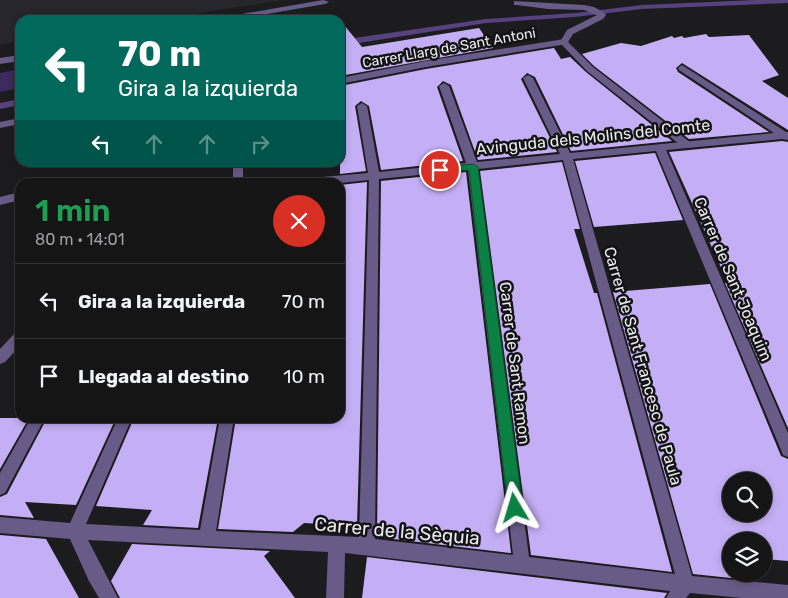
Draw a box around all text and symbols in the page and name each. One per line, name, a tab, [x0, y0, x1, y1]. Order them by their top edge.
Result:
street label: Carrer Llarg de Sant Antoni	[361, 24, 537, 72]
text: 70 m	[118, 33, 201, 75]
icon: left	[35, 35, 100, 100]
text: Gira a la izquierda	[118, 75, 298, 102]
street label: Avinguda dels Molins del Comte	[475, 115, 711, 159]
icon: left	[87, 130, 115, 158]
icon: ahead	[140, 130, 168, 158]
icon: ahead	[193, 130, 221, 158]
icon: right	[246, 130, 274, 158]
pin	[419, 149, 461, 191]
icon: arrive	[426, 156, 454, 184]
text: 1 min	[35, 193, 110, 229]
street label: Carrer de Sant Joaquim	[690, 194, 776, 364]
button: close	[273, 195, 325, 247]
text: 80 m · 14:01	[35, 230, 125, 249]
street label: Carrer de Sant Francesc de Paula	[600, 245, 686, 487]
street label: Carrer de Sant Ramon	[496, 281, 534, 445]
icon: left	[35, 287, 63, 315]
text: Gira a la izquierda	[78, 290, 245, 313]
text: 70 m	[282, 290, 325, 313]
icon: arrive	[35, 362, 63, 390]
text: Llegada al destino	[78, 365, 249, 388]
text: 10 m	[283, 365, 325, 388]
map controls	[722, 472, 772, 582]
button: search	[722, 472, 772, 522]
position arrow	[488, 481, 540, 533]
street label: Carrer de la Sèquia	[313, 512, 481, 550]
button: layers	[722, 532, 772, 582]

